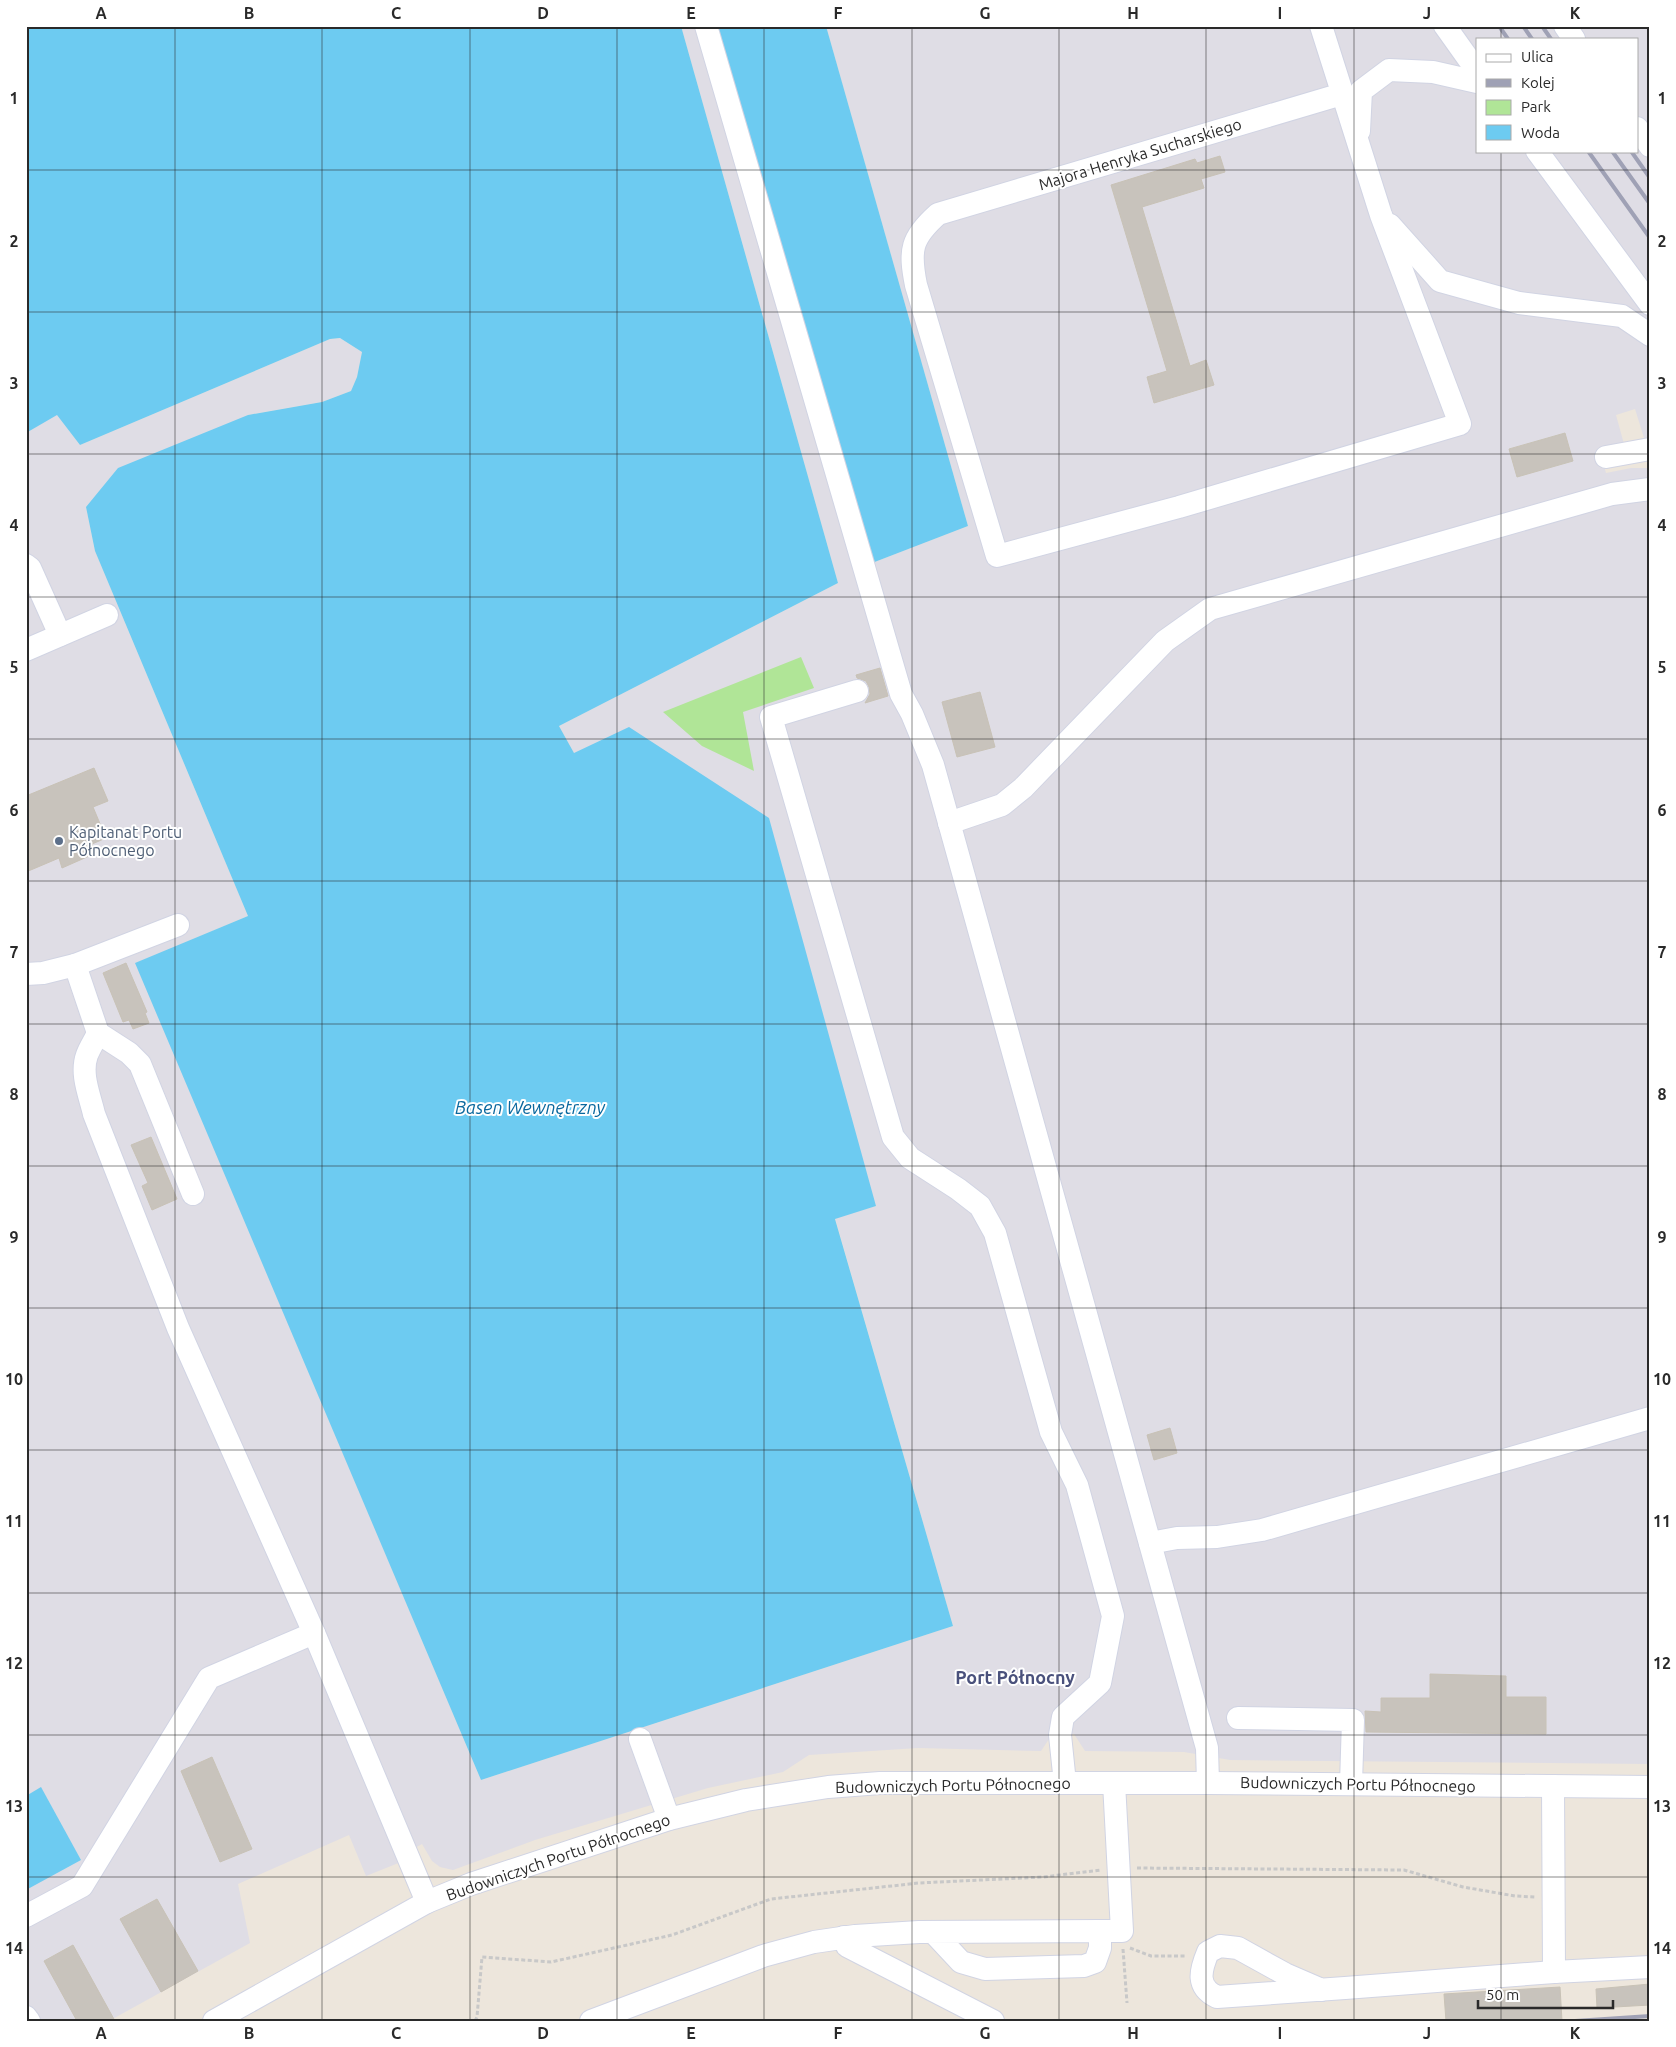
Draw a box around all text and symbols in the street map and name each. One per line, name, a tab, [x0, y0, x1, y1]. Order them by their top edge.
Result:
text: A	[95, 4, 107, 22]
text: B	[244, 4, 254, 22]
text: C	[391, 4, 401, 22]
text: D	[537, 4, 549, 22]
text: E	[686, 4, 696, 22]
text: F	[834, 4, 843, 22]
text: G	[979, 4, 991, 22]
text: H	[1127, 4, 1139, 22]
text: I	[1278, 4, 1282, 22]
text: J	[1423, 4, 1431, 22]
text: K	[1570, 4, 1581, 22]
legend	[1476, 38, 1638, 152]
text: Ulica	[1521, 48, 1553, 65]
text: Kolej	[1521, 74, 1555, 91]
text: 1	[9, 89, 19, 107]
text: 1	[1657, 89, 1667, 107]
text: Park	[1521, 98, 1551, 115]
street label: Majora Henryka Sucharskiego	[1036, 115, 1244, 193]
text: Woda	[1521, 124, 1560, 141]
text: 2	[9, 232, 19, 250]
text: 2	[1657, 232, 1667, 250]
text: 3	[9, 374, 19, 392]
text: 3	[1657, 374, 1667, 392]
text: 4	[9, 516, 19, 534]
text: 4	[1657, 516, 1667, 534]
text: 5	[9, 658, 19, 676]
text: 5	[1657, 658, 1667, 676]
text: 6	[9, 801, 19, 819]
text: 6	[1657, 801, 1667, 819]
place label: Kapitanat Portu Północnego	[69, 823, 182, 859]
marker: Kapitanat Portu Północnego	[53, 835, 65, 847]
text: 7	[9, 943, 19, 961]
text: 7	[1657, 943, 1667, 961]
text: 8	[9, 1085, 19, 1103]
text: 8	[1657, 1085, 1667, 1103]
water label: Basen Wewnętrzny	[455, 1097, 606, 1117]
text: 9	[9, 1228, 19, 1246]
text: 9	[1657, 1228, 1667, 1246]
text: 10	[5, 1370, 23, 1388]
text: 10	[1653, 1370, 1671, 1388]
text: 11	[5, 1512, 23, 1530]
text: 11	[1653, 1512, 1671, 1530]
text: 12	[5, 1654, 23, 1672]
text: 12	[1653, 1654, 1671, 1672]
district label: Port Północny	[955, 1667, 1075, 1687]
street label: Budowniczych Portu Północnego	[1240, 1773, 1476, 1795]
street label: Budowniczych Portu Północnego	[835, 1774, 1071, 1796]
text: 13	[5, 1797, 23, 1815]
text: 13	[1653, 1797, 1671, 1815]
street label: Budowniczych Portu Północnego	[444, 1810, 672, 1904]
text: 14	[5, 1939, 23, 1957]
text: 14	[1653, 1939, 1671, 1957]
scale bar	[1478, 1977, 1614, 2009]
text: 50 m	[1486, 1986, 1519, 2003]
text: A	[95, 2024, 107, 2042]
text: B	[244, 2024, 254, 2042]
text: C	[391, 2024, 401, 2042]
text: D	[537, 2024, 549, 2042]
text: E	[686, 2024, 696, 2042]
text: F	[834, 2024, 843, 2042]
text: G	[979, 2024, 991, 2042]
text: H	[1127, 2024, 1139, 2042]
text: I	[1278, 2024, 1282, 2042]
text: J	[1423, 2024, 1431, 2042]
text: K	[1570, 2024, 1581, 2042]

